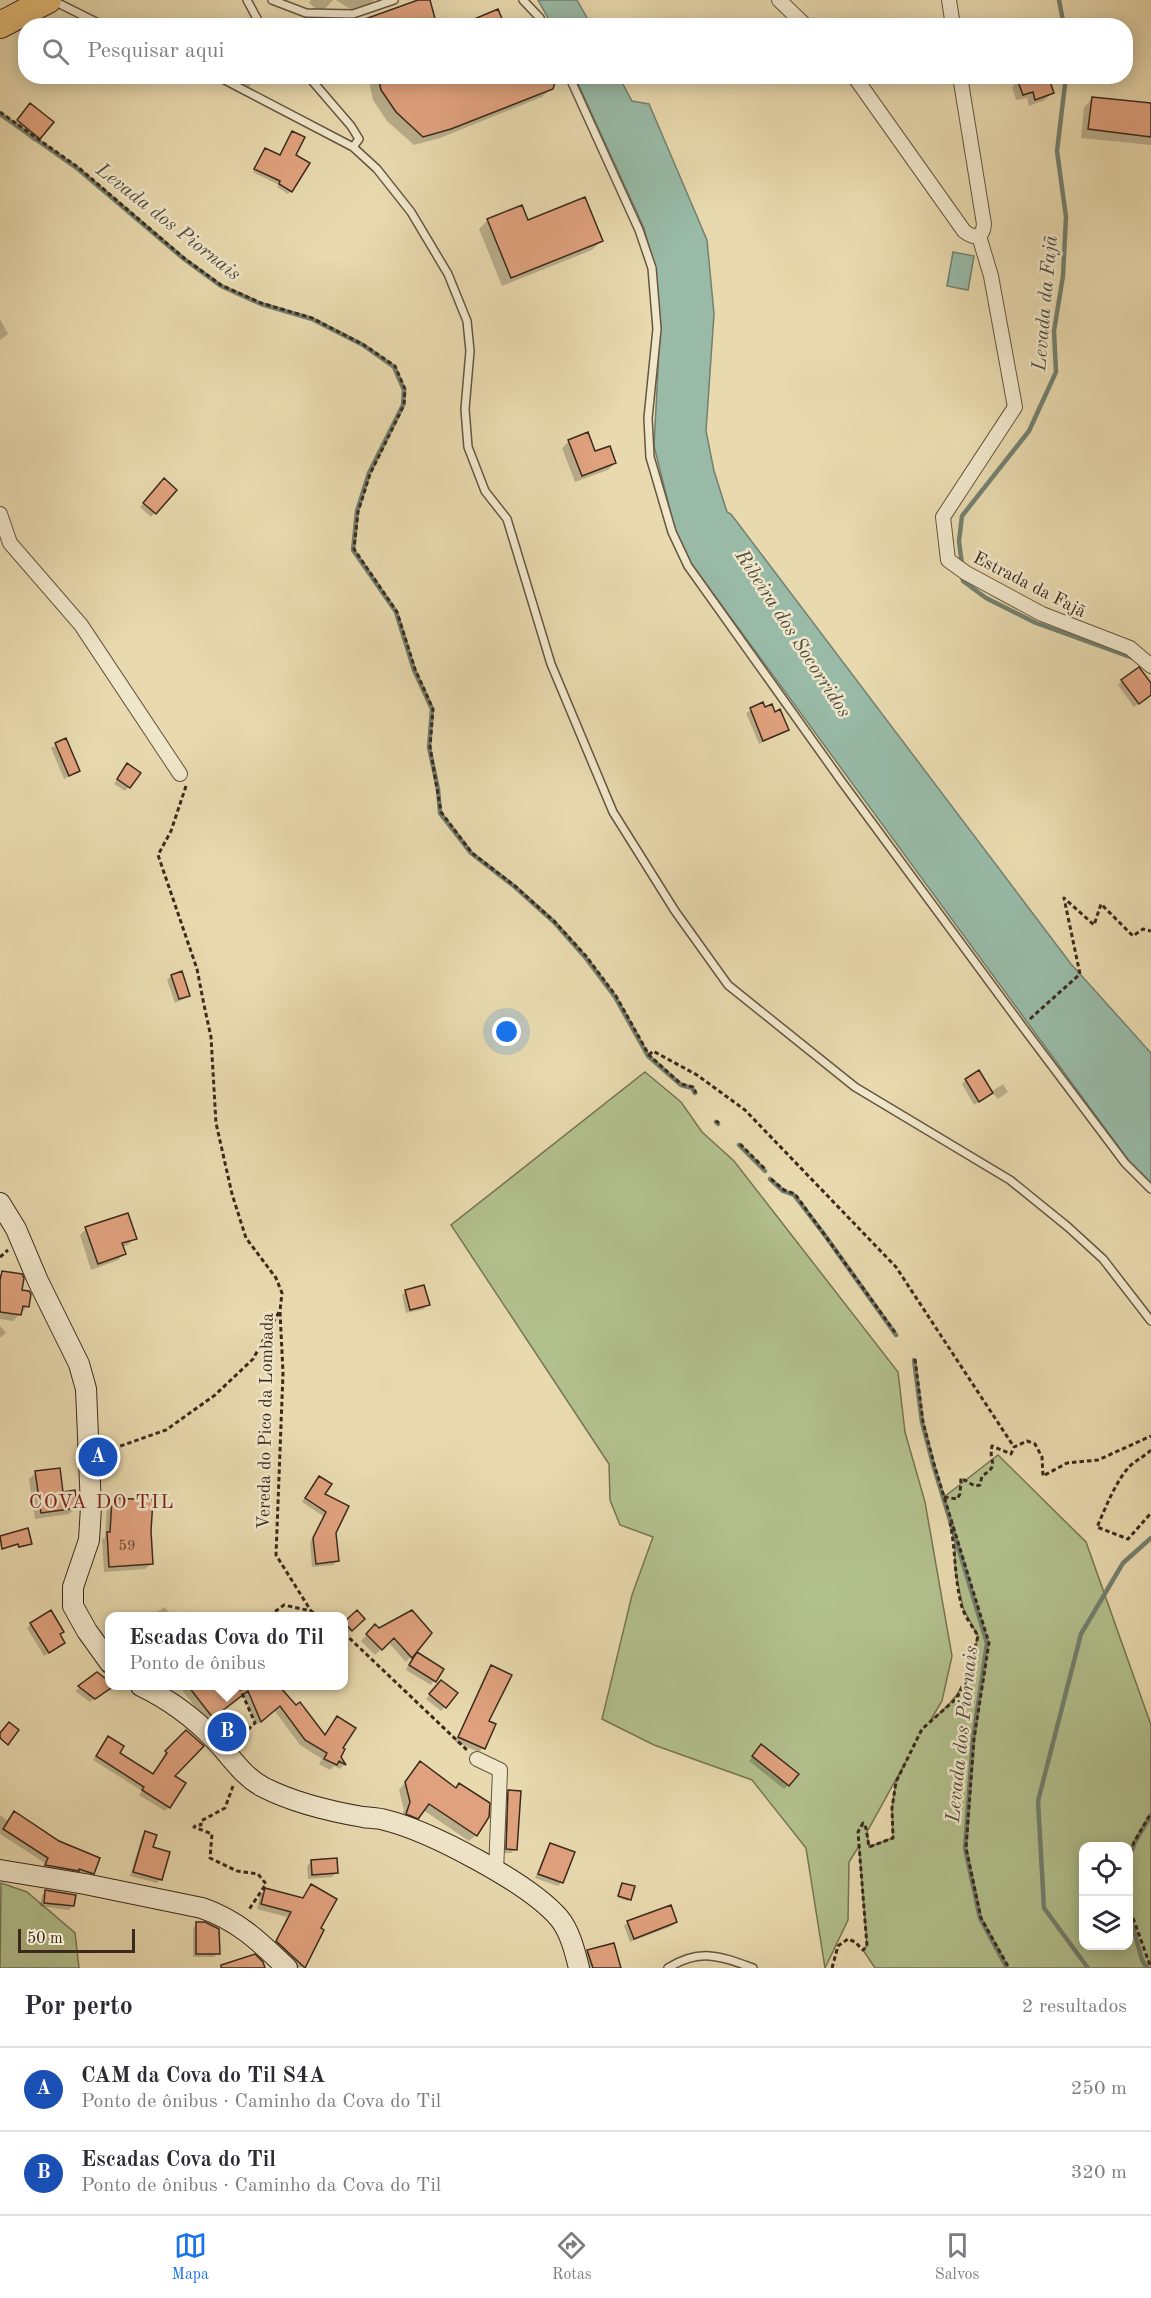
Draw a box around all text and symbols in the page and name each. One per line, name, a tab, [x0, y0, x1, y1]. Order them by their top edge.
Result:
search box	[18, 18, 1133, 84]
icon: search	[39, 35, 72, 68]
text: Pesquisar aqui	[87, 40, 224, 62]
water label: Levada dos Piornais	[91, 159, 244, 285]
water label: Levada da Fajã	[1030, 234, 1062, 373]
water label: Ribeira dos Socorridos	[730, 546, 854, 722]
street label: Estrada da Fajã	[970, 549, 1089, 621]
your location	[492, 1017, 521, 1046]
street label: Vereda do Pico da Lombada	[255, 1312, 277, 1530]
pin: A	[78, 1434, 118, 1480]
district label: COVA DO TIL	[29, 1493, 175, 1513]
house number: 59	[118, 1539, 136, 1554]
popup	[105, 1612, 348, 1690]
text: Escadas Cova do Til	[129, 1627, 324, 1649]
water label: Levada dos Piornais	[944, 1645, 982, 1825]
text: Ponto de ônibus	[129, 1654, 266, 1674]
pin: B	[208, 1710, 246, 1754]
map controls	[1079, 1842, 1133, 1950]
button: locate	[1079, 1842, 1133, 1896]
button: layers	[1079, 1896, 1133, 1950]
scale bar	[18, 1926, 135, 1954]
text: 50 m	[27, 1931, 63, 1947]
text: Por perto	[24, 1994, 133, 2020]
text: 2 resultados	[1022, 1997, 1127, 2017]
text: CAM da Cova do Til S4A	[81, 2065, 325, 2087]
text: A	[36, 2079, 51, 2099]
text: 250 m	[1071, 2079, 1127, 2099]
text: Ponto de ônibus · Caminho da Cova do Til	[81, 2092, 441, 2112]
text: Escadas Cova do Til	[81, 2149, 276, 2171]
text: B	[36, 2163, 51, 2183]
text: 320 m	[1071, 2163, 1127, 2183]
text: Ponto de ônibus · Caminho da Cova do Til	[81, 2176, 441, 2196]
tab: Mapa	[171, 2229, 209, 2285]
tab: Rotas	[552, 2229, 592, 2285]
tab: Salvos	[935, 2229, 979, 2285]

